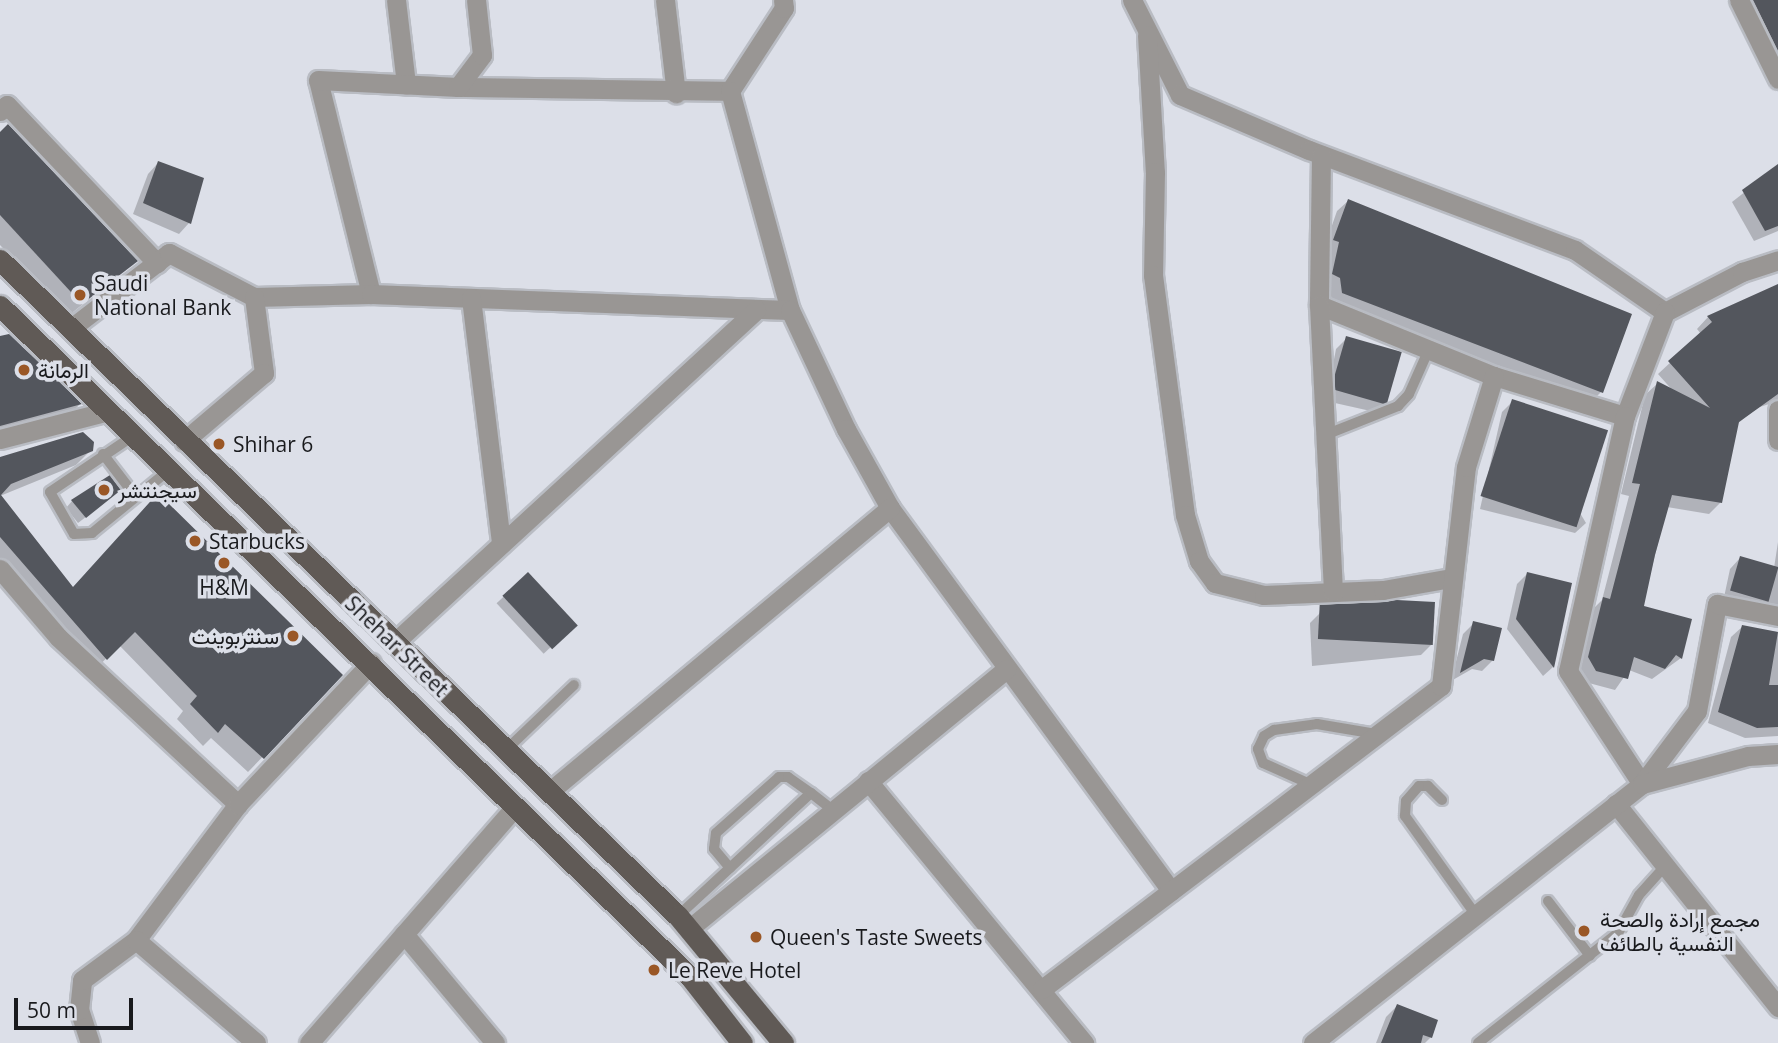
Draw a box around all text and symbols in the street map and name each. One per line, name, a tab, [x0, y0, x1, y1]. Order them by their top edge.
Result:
place label: Saudi National Bank	[94, 270, 231, 320]
marker: Saudi National Bank	[72, 287, 88, 303]
place label: الرمانة	[38, 357, 89, 383]
marker: الرمانة	[16, 362, 32, 378]
place label: Shihar 6	[233, 431, 313, 457]
marker: Shihar 6	[211, 436, 227, 452]
place label: سيجنتشر	[118, 477, 197, 503]
marker: سيجنتشر	[96, 482, 112, 498]
place label: Starbucks	[209, 528, 305, 554]
marker: Starbucks	[187, 533, 203, 549]
marker: H&M	[216, 555, 232, 571]
place label: H&M	[199, 574, 249, 600]
street label: Shehar Street	[340, 591, 454, 701]
place label: سنتربوينت	[192, 623, 279, 649]
marker: سنتربوينت	[285, 628, 301, 644]
place label: مجمع إرادة والصحة النفسية بالطائف	[1600, 906, 1760, 956]
marker: مجمع إرادة والصحة النفسية بالطائف	[1574, 921, 1594, 941]
place label: Queen's Taste Sweets	[770, 924, 983, 950]
marker: Queen's Taste Sweets	[748, 929, 764, 945]
place label: Le Reve Hotel	[668, 957, 801, 983]
marker: Le Reve Hotel	[646, 962, 662, 978]
scale bar	[18, 984, 136, 1028]
text: 50 m	[27, 996, 76, 1024]

